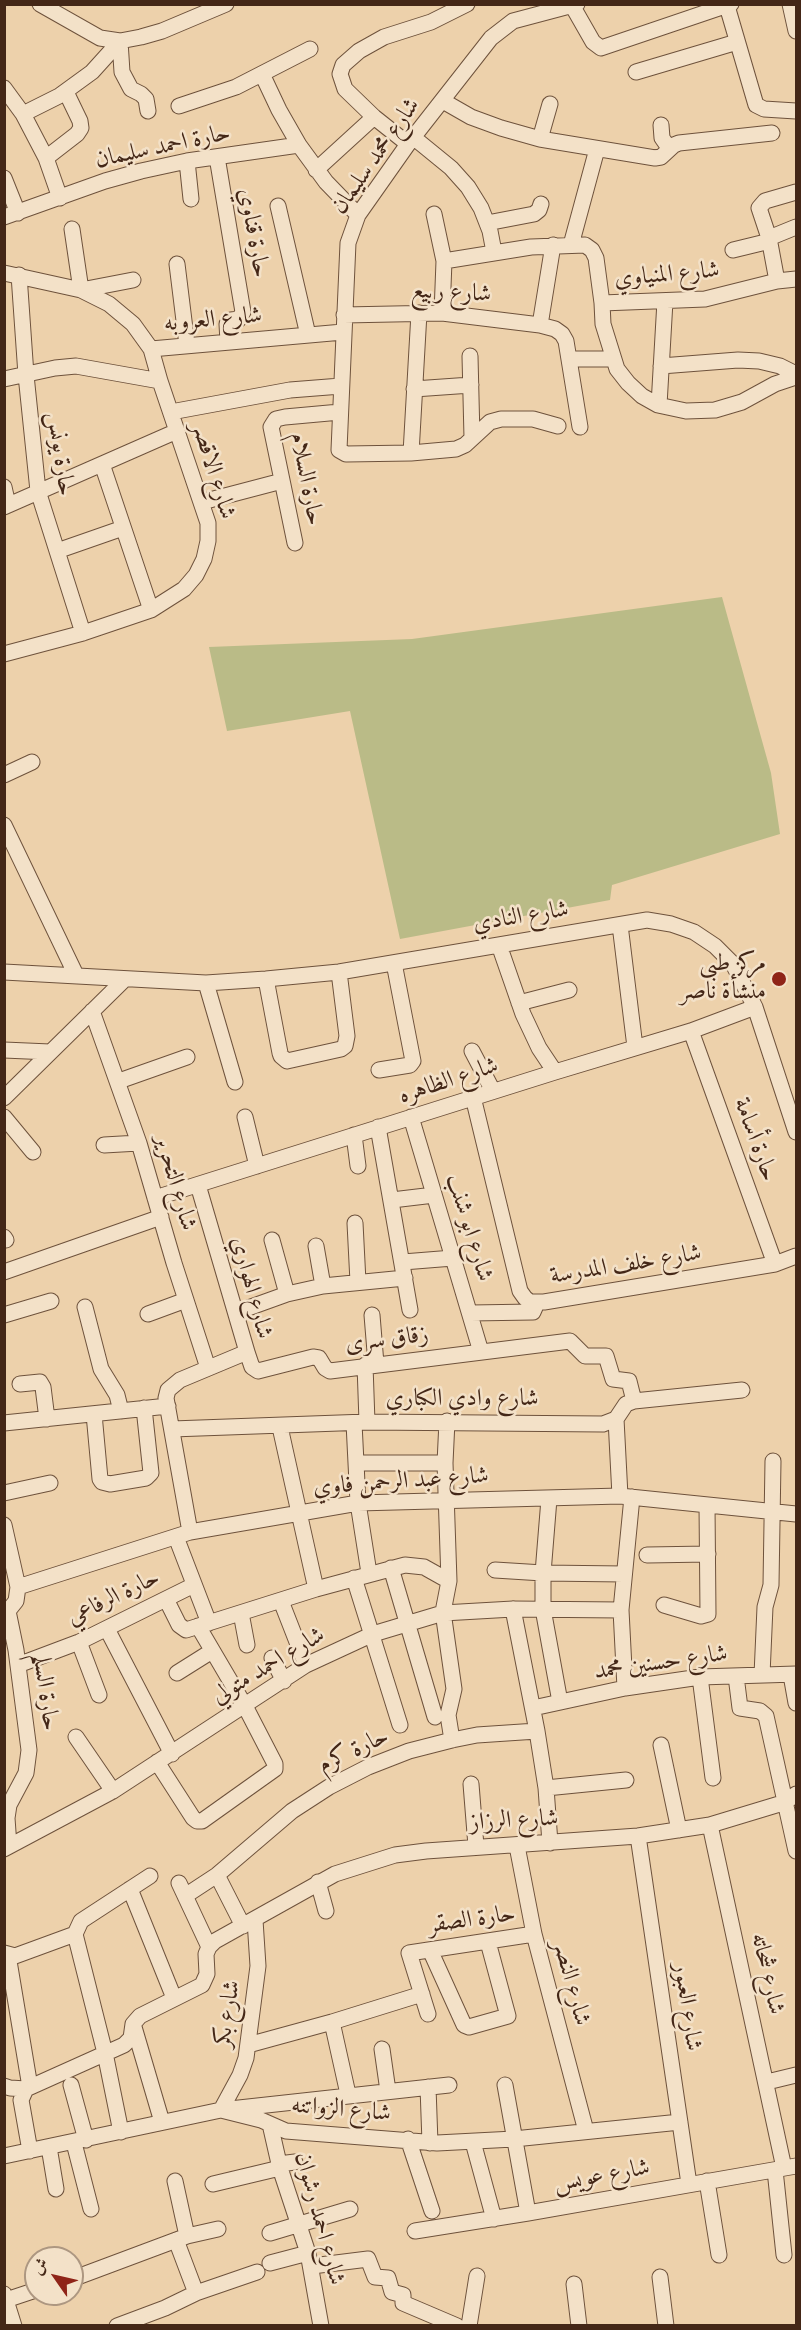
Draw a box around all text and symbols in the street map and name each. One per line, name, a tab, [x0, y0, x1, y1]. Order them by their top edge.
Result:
street label: شارع محمد سليمان	[326, 93, 428, 221]
street label: حارة احمد سليمان	[93, 120, 233, 176]
street label: حارة قناوي	[230, 186, 274, 280]
street label: شارع المنياوي	[613, 257, 721, 295]
street label: شارع ربيع	[410, 278, 492, 310]
street label: شارع العروبه	[163, 302, 263, 340]
street label: حارة يونس	[39, 410, 79, 498]
street label: شارع الاقصر	[184, 419, 240, 523]
street label: حارة السلام	[282, 430, 328, 528]
street label: شارع النادي	[471, 896, 571, 940]
place label: مركز طبى منشأة ناصر	[680, 951, 766, 1007]
marker: مركز طبى منشأة ناصر	[770, 970, 788, 988]
street label: شارع الظاهره	[396, 1052, 502, 1112]
street label: حارة أسامة	[726, 1094, 782, 1186]
street label: شارع التحرير	[147, 1132, 201, 1234]
street label: شارع ابو شنب	[438, 1171, 498, 1285]
street label: شارع الهواري	[223, 1234, 277, 1342]
street label: شارع خلف المدرسة	[548, 1240, 704, 1292]
street label: زقاق سرى	[344, 1322, 430, 1360]
street label: شارع وادي الكباري	[385, 1386, 539, 1414]
street label: شارع عبد الرحمن فاوي	[312, 1462, 490, 1504]
street label: حارة الرفاعي	[63, 1564, 165, 1634]
street label: شارع احمد متولي	[207, 1622, 331, 1712]
street label: شارع حسنين محمد	[592, 1640, 730, 1688]
street label: حارة السلم	[24, 1651, 64, 1733]
street label: حارة كرم	[314, 1723, 394, 1781]
street label: شارع الرزاز	[469, 1805, 559, 1839]
street label: حارة الصقر	[427, 1901, 517, 1941]
street label: شارع شحاته	[743, 1930, 789, 2018]
street label: شارع النصر	[545, 1937, 595, 2029]
street label: شارع العبور	[666, 1961, 706, 2053]
street label: شارع بكر	[210, 1978, 248, 2050]
street label: شارع الزواتنه	[290, 2092, 392, 2130]
street label: شارع احمد رشوان	[286, 2149, 350, 2289]
street label: شارع عويس	[552, 2154, 652, 2200]
north arrow	[24, 2246, 84, 2306]
text: ش	[28, 2255, 53, 2279]

